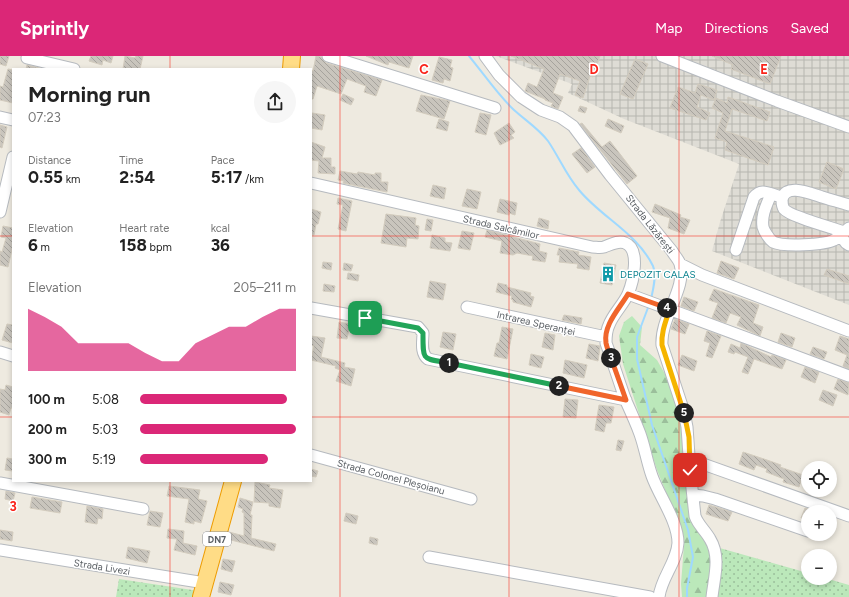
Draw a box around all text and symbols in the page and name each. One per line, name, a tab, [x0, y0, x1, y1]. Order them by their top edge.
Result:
text: Sprintly	[20, 17, 89, 40]
text: Map	[655, 20, 683, 37]
text: Directions	[705, 20, 768, 37]
text: Saved	[790, 20, 829, 37]
text: C	[419, 62, 429, 77]
text: D	[589, 62, 599, 77]
text: E	[760, 62, 768, 77]
text: Morning run	[28, 81, 151, 108]
button: share	[254, 81, 296, 123]
text: 07:23	[28, 110, 61, 125]
text: Distance	[28, 154, 71, 167]
text: Time	[119, 154, 143, 167]
text: Pace	[211, 154, 234, 167]
text: 0.55	[28, 167, 63, 187]
text: 2:54	[119, 167, 155, 187]
text: 5:17	[211, 167, 242, 187]
text: km	[63, 173, 80, 186]
text: /km	[242, 173, 264, 186]
street label: Strada Lăzărești	[623, 192, 677, 256]
street label: Strada Salcâmilor	[462, 212, 541, 242]
text: Elevation	[28, 222, 73, 235]
text: Heart rate	[119, 222, 169, 235]
text: kcal	[211, 222, 230, 235]
text: 6	[28, 235, 38, 255]
text: 158	[119, 235, 147, 255]
text: 36	[211, 235, 230, 255]
text: m	[38, 241, 50, 254]
text: bpm	[147, 241, 172, 254]
building icon: DEPOZIT CALAS	[599, 265, 617, 283]
place label: DEPOZIT CALAS	[620, 268, 696, 281]
text: Elevation	[28, 280, 81, 295]
text: 205–211 m	[233, 280, 296, 295]
pin: 4	[657, 298, 677, 318]
pin	[348, 301, 382, 335]
text: 4	[664, 301, 670, 314]
icon: arrive	[354, 307, 376, 329]
street label: Intrarea Speranței	[496, 308, 576, 338]
pin: 3	[601, 348, 621, 368]
text: 3	[608, 351, 614, 364]
pin: 1	[439, 353, 459, 373]
text: 1	[447, 356, 451, 369]
pin: 2	[549, 376, 569, 396]
text: 2	[556, 379, 562, 392]
text: 100 m	[28, 392, 65, 407]
text: 5:08	[92, 392, 119, 407]
pin: 5	[674, 403, 694, 423]
text: 5	[681, 406, 687, 419]
text: 200 m	[28, 422, 67, 437]
text: 5:03	[92, 422, 118, 437]
text: 300 m	[28, 452, 67, 467]
text: 5:19	[92, 452, 116, 467]
pin	[673, 453, 707, 487]
street label: Strada Colonel Pleșoianu	[336, 456, 446, 498]
icon: check	[679, 459, 701, 481]
map controls	[801, 461, 837, 585]
button: locate	[801, 461, 837, 497]
text: 3	[9, 499, 17, 514]
button: +	[801, 505, 837, 541]
road number: DN7	[203, 532, 231, 546]
button: −	[801, 549, 837, 585]
street label: Strada Livezi	[73, 556, 131, 578]

